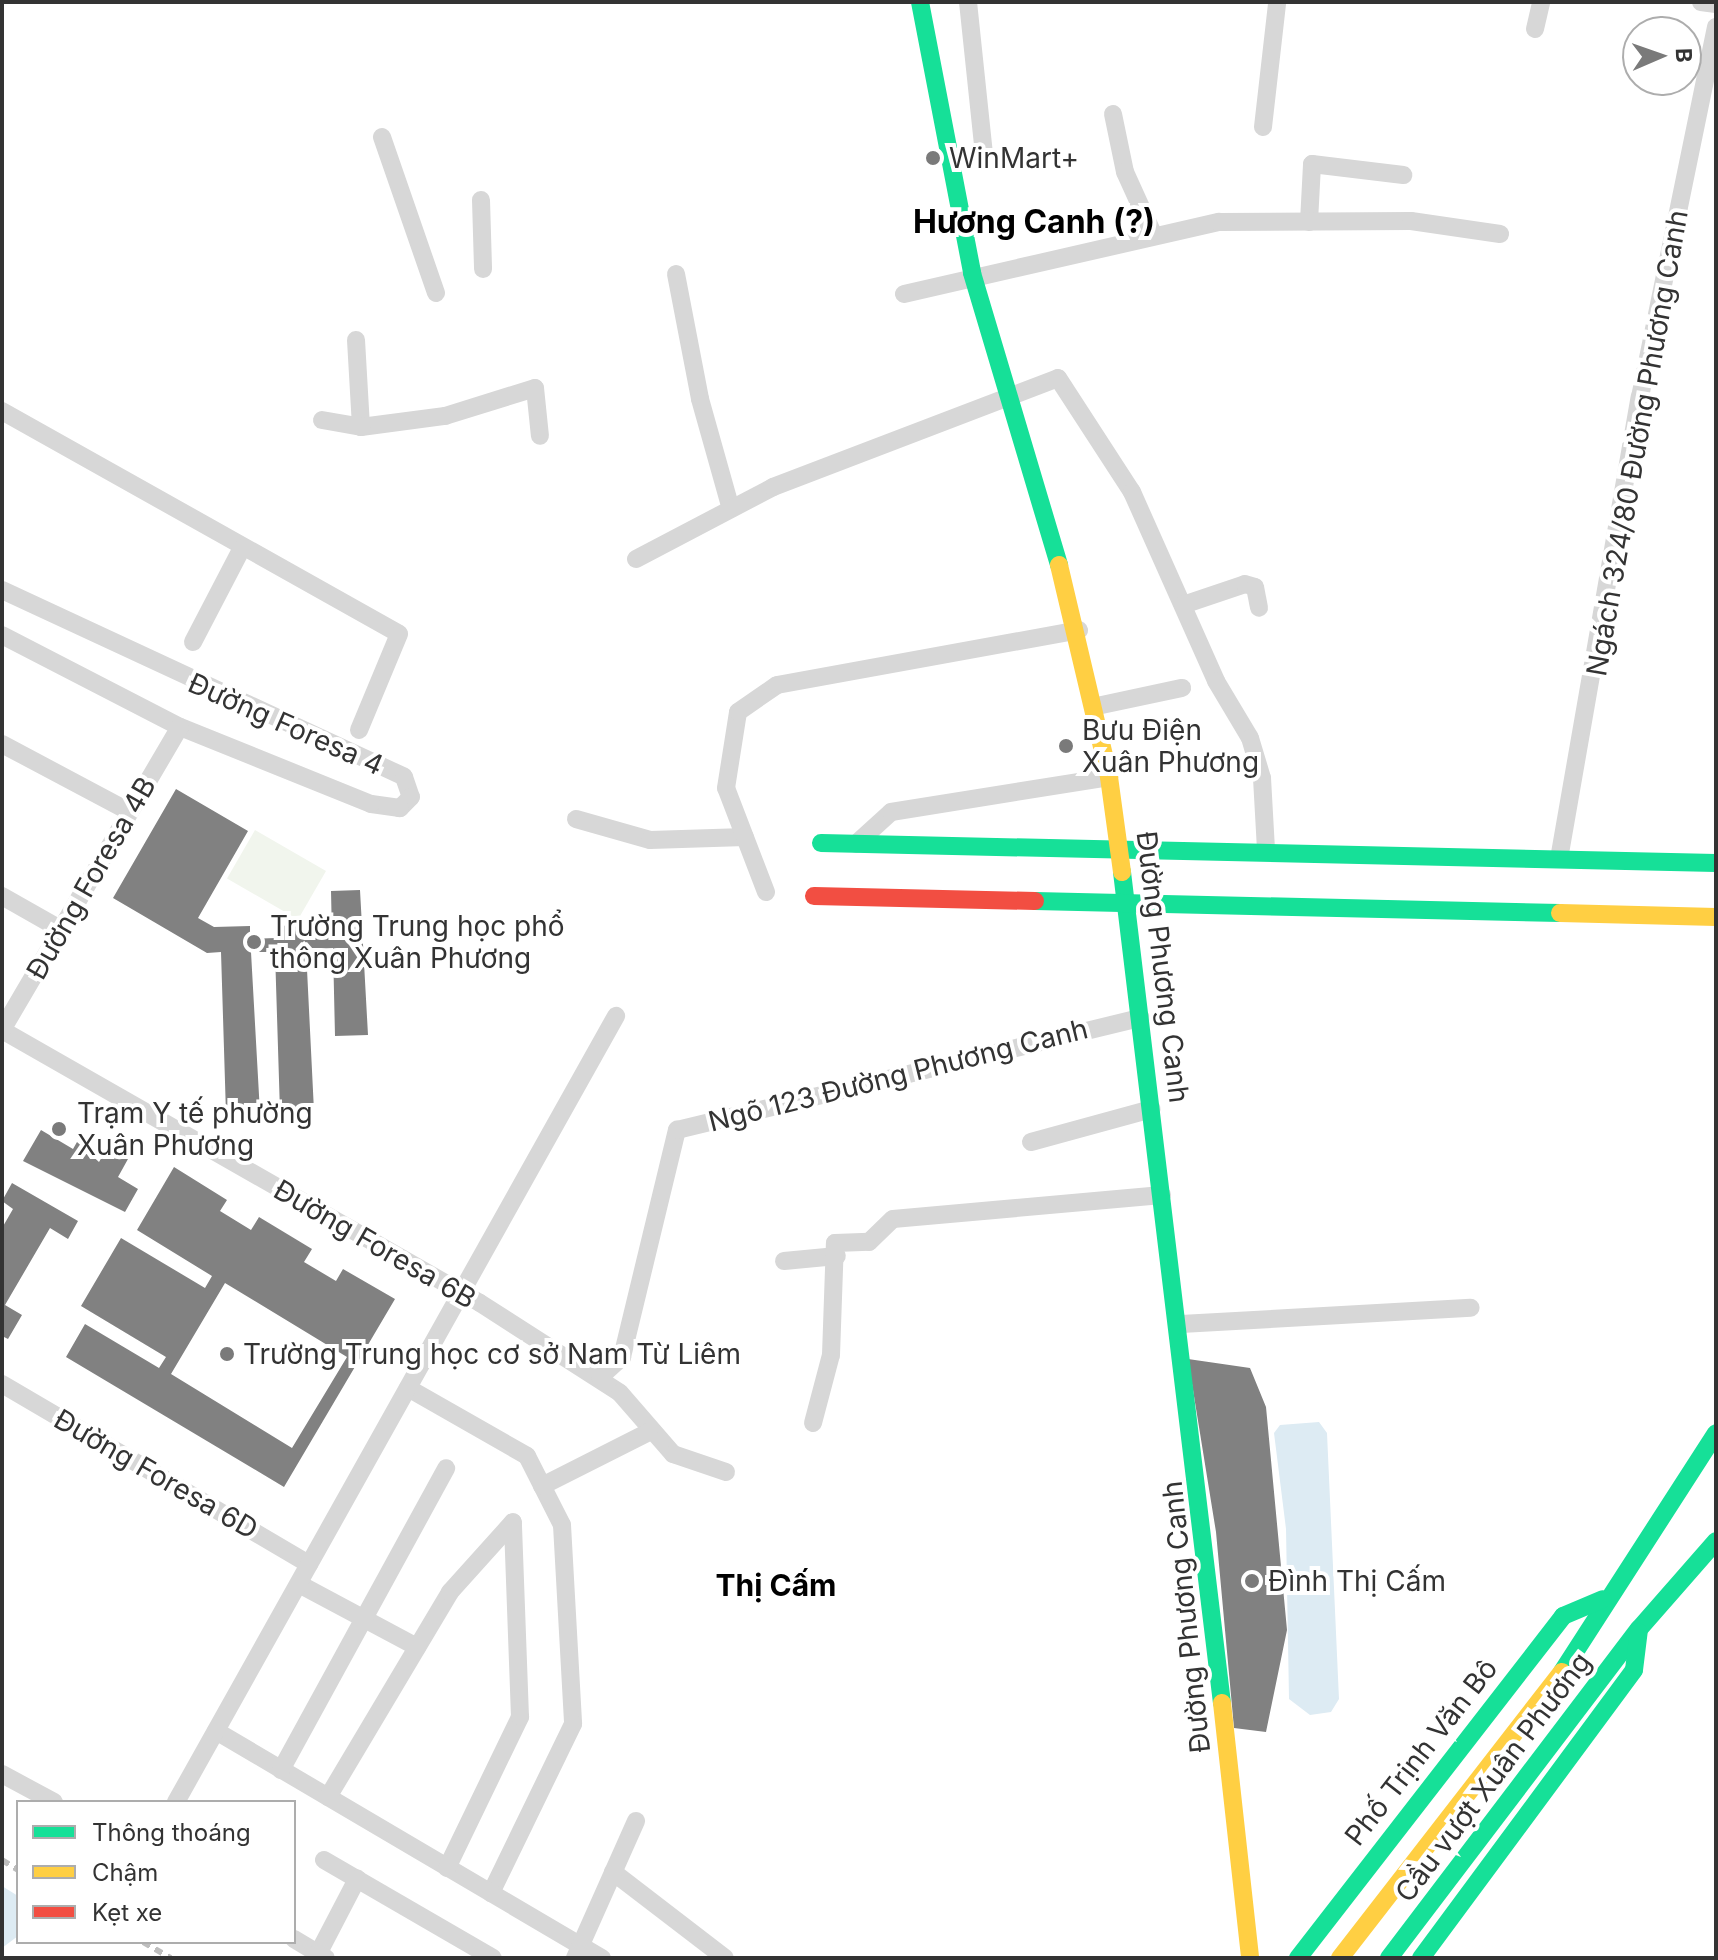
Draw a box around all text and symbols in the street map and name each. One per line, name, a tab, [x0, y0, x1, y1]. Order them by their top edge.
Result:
north arrow	[1622, 16, 1702, 96]
text: B	[1671, 48, 1697, 63]
place label: WinMart+	[949, 141, 1079, 175]
marker: WinMart+	[924, 149, 942, 167]
district label: Hương Canh (?)	[913, 203, 1155, 241]
street label: Ngách 324/80 Đường Phương Canh	[1579, 207, 1695, 679]
street label: Đường Foresa 4	[183, 666, 389, 782]
place label: Bưu Điện Xuân Phương	[1082, 713, 1259, 779]
marker: Bưu Điện Xuân Phương	[1057, 737, 1075, 755]
street label: Đường Foresa 4B	[19, 771, 163, 985]
street label: Đường Phương Canh	[1130, 829, 1196, 1105]
place label: Trường Trung học phổ thông Xuân Phương	[270, 909, 565, 975]
marker: Trường Trung học phổ thông Xuân Phương	[245, 933, 263, 951]
street label: Ngõ 123 Đường Phương Canh	[705, 1012, 1091, 1138]
place label: Trạm Y tế phường Xuân Phương	[77, 1096, 313, 1162]
marker: Trạm Y tế phường Xuân Phương	[48, 1118, 70, 1140]
street label: Đường Foresa 6B	[268, 1173, 482, 1315]
place label: Trường Trung học cơ sở Nam Từ Liêm	[243, 1337, 741, 1371]
marker: Trường Trung học cơ sở Nam Từ Liêm	[218, 1345, 236, 1363]
street label: Đường Foresa 6D	[48, 1402, 264, 1546]
street label: Đường Phương Canh	[1155, 1479, 1217, 1755]
place label: Đình Thị Cấm	[1268, 1564, 1446, 1598]
district label: Thị Cấm	[716, 1567, 836, 1603]
marker: Đình Thị Cấm	[1243, 1572, 1261, 1590]
street label: Cầu vượt Xuân Phương	[1388, 1646, 1598, 1908]
street label: Phố Trịnh Văn Bô	[1338, 1652, 1504, 1852]
legend	[16, 1800, 296, 1944]
text: Thông thoáng	[92, 1818, 251, 1847]
text: Chậm	[92, 1858, 158, 1887]
text: Kẹt xe	[92, 1898, 162, 1927]

